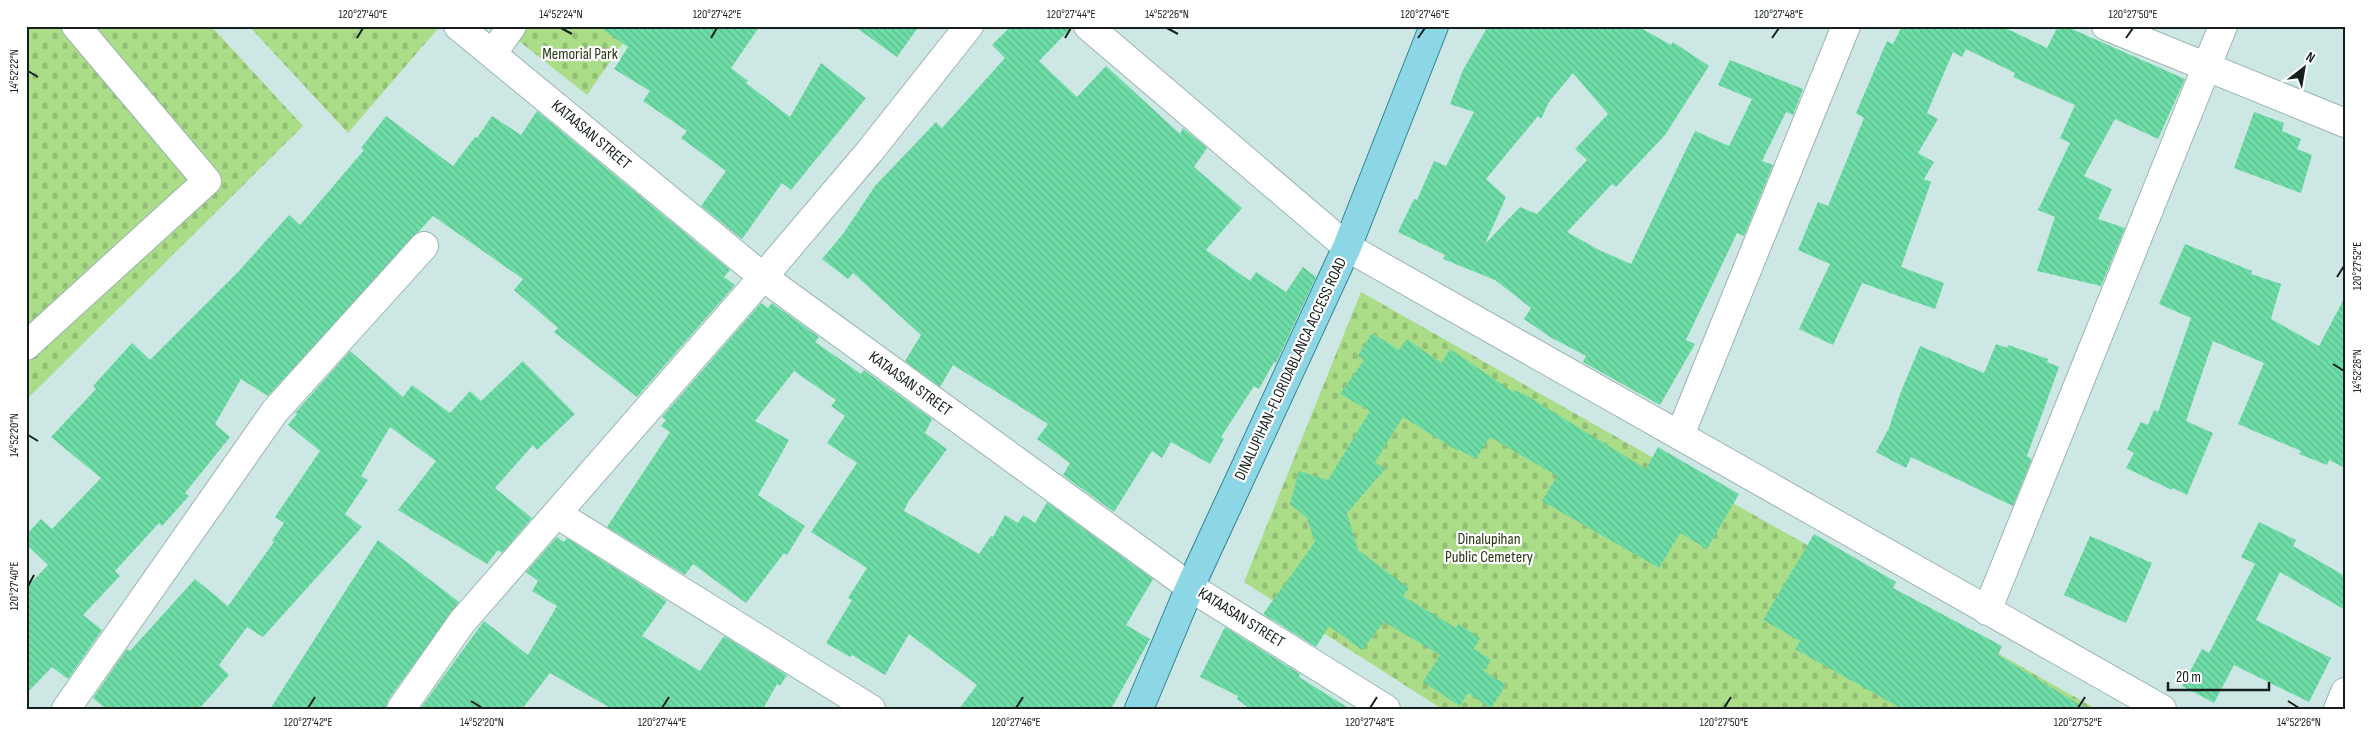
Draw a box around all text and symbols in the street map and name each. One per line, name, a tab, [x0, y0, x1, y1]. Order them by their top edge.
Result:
text: 120°27'40"E	[339, 7, 388, 22]
text: 14°52'24"N	[539, 7, 583, 22]
text: 120°27'42"E	[693, 7, 741, 22]
text: 120°27'44"E	[1047, 7, 1095, 22]
text: 14°52'26"N	[1145, 7, 1189, 22]
text: 120°27'46"E	[1401, 7, 1450, 22]
text: 120°27'48"E	[1755, 7, 1803, 22]
text: 120°27'50"E	[2109, 7, 2157, 22]
north arrow	[2278, 42, 2328, 92]
park label: Memorial Park	[542, 45, 618, 64]
text: N	[2303, 48, 2318, 66]
text: 14°52'22"N	[7, 49, 22, 93]
street label: KATAASAN STREET	[547, 96, 635, 174]
text: 120°27'52"E	[2350, 242, 2365, 290]
street label: DINALUPIHAN-FLORIDABLANCA ACCESS ROAD	[1231, 254, 1351, 483]
street label: KATAASAN STREET	[865, 348, 956, 421]
text: 14°52'28"N	[2350, 349, 2365, 393]
text: 14°52'20"N	[7, 413, 22, 457]
park label: Dinalupihan Public Cemetery	[1445, 530, 1533, 567]
text: 120°27'40"E	[7, 561, 22, 611]
street label: KATAASAN STREET	[1194, 584, 1288, 652]
scale bar	[2168, 660, 2270, 692]
text: 20 m	[2176, 668, 2201, 687]
text: 120°27'42"E	[284, 715, 332, 730]
text: 14°52'20"N	[460, 715, 504, 730]
text: 120°27'44"E	[638, 715, 686, 730]
text: 120°27'46"E	[992, 715, 1041, 730]
text: 120°27'48"E	[1346, 715, 1394, 730]
text: 120°27'50"E	[1700, 715, 1748, 730]
text: 120°27'52"E	[2054, 715, 2102, 730]
text: 14°52'26"N	[2277, 715, 2321, 730]

